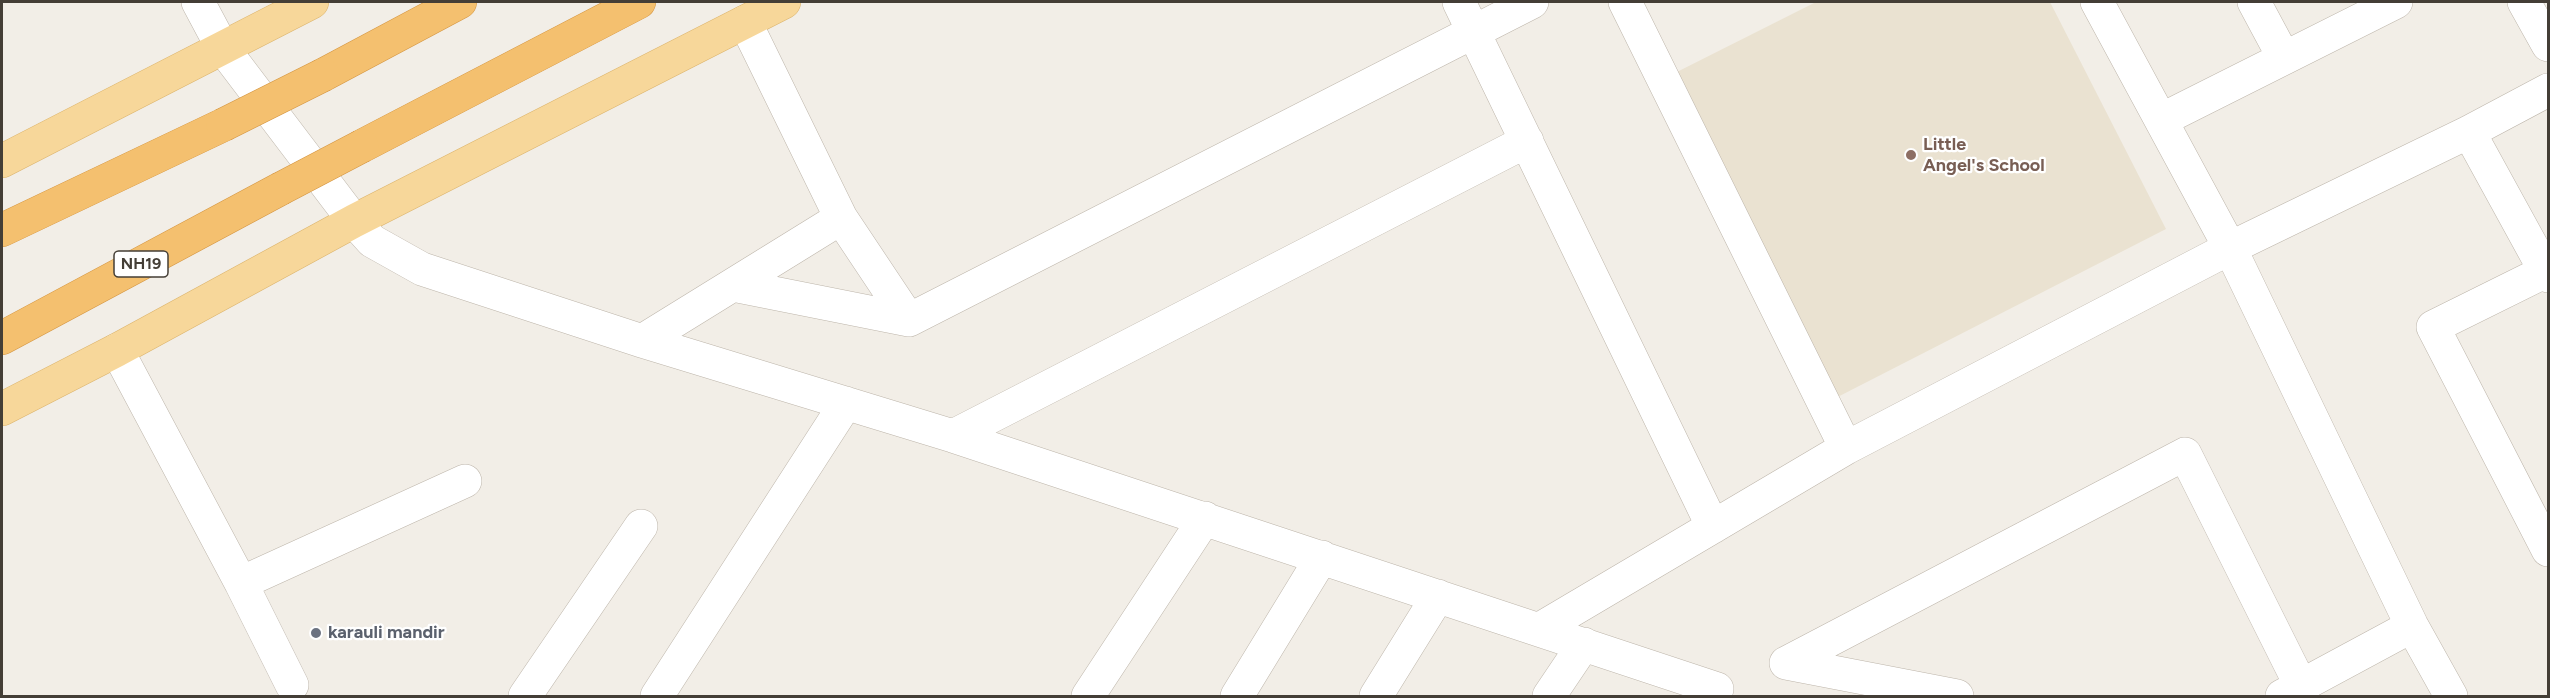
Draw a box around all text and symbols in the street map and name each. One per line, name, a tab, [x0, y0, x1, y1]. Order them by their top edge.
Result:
place label: Little Angel's School	[1923, 134, 2045, 176]
marker: Little Angel's School	[1904, 148, 1918, 162]
road number: NH19	[114, 251, 168, 277]
place label: karauli mandir	[328, 622, 445, 644]
marker: karauli mandir	[309, 626, 323, 640]

